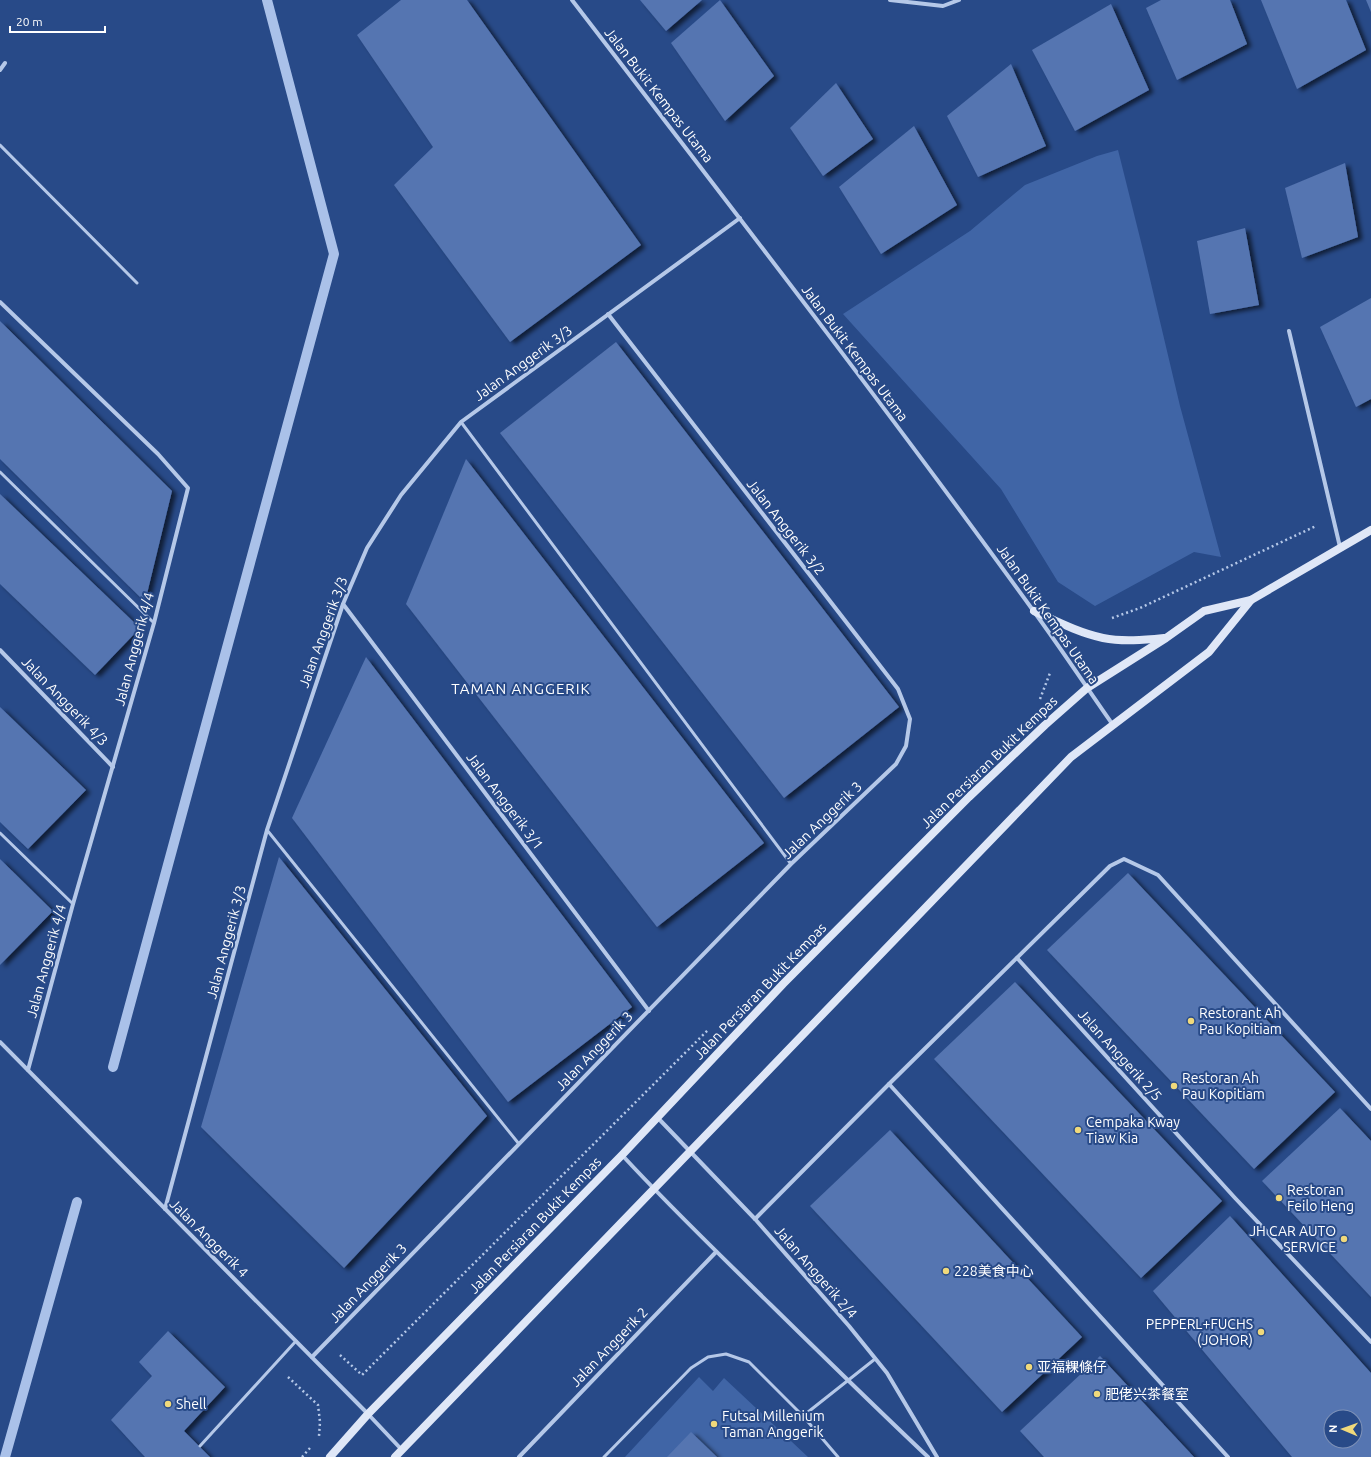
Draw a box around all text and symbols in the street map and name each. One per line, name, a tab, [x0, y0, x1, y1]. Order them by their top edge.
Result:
scale bar	[10, 8, 105, 34]
text: 20 m	[16, 15, 43, 28]
street label: Jalan Bukit Kempas Utama	[601, 24, 717, 166]
street label: Jalan Bukit Kempas Utama	[798, 282, 912, 424]
street label: Jalan Anggerik 3/3	[471, 322, 575, 404]
street label: Jalan Anggerik 3/2	[744, 476, 828, 578]
street label: Jalan Bukit Kempas Utama	[994, 541, 1102, 687]
street label: Jalan Anggerik 3/3	[295, 574, 351, 690]
street label: Jalan Anggerik 4/4	[111, 590, 157, 708]
street label: Jalan Anggerik 4/3	[19, 653, 111, 749]
district label: TAMAN ANGGERIK	[451, 680, 591, 697]
street label: Jalan Persiaran Bukit Kempas	[917, 693, 1061, 831]
street label: Jalan Anggerik 3/1	[463, 749, 547, 853]
street label: Jalan Anggerik 3	[779, 778, 865, 862]
street label: Jalan Anggerik 3/3	[203, 883, 249, 1001]
street label: Jalan Anggerik 4/4	[23, 902, 69, 1020]
street label: Jalan Persiaran Bukit Kempas	[691, 919, 829, 1063]
place label: Restorant Ah Pau Kopitiam	[1199, 1005, 1282, 1037]
street label: Jalan Anggerik 2/5	[1075, 1006, 1165, 1104]
street label: Jalan Anggerik 3	[552, 1008, 636, 1094]
marker: Restorant Ah Pau Kopitiam	[1186, 1016, 1196, 1026]
place label: Restoran Ah Pau Kopitiam	[1182, 1070, 1265, 1102]
marker: Restoran Ah Pau Kopitiam	[1169, 1081, 1179, 1091]
place label: Cempaka Kway Tiaw Kia	[1086, 1114, 1180, 1146]
marker: Cempaka Kway Tiaw Kia	[1073, 1125, 1083, 1135]
street label: Jalan Persiaran Bukit Kempas	[466, 1153, 604, 1297]
place label: Restoran Feilo Heng	[1287, 1182, 1354, 1214]
marker: Restoran Feilo Heng	[1274, 1193, 1284, 1203]
street label: Jalan Anggerik 4	[167, 1196, 251, 1280]
street label: Jalan Anggerik 2/4	[772, 1223, 860, 1321]
place label: JH CAR AUTO SERVICE	[1249, 1223, 1336, 1255]
marker: JH CAR AUTO SERVICE	[1339, 1234, 1349, 1244]
street label: Jalan Anggerik 3	[326, 1240, 410, 1326]
place label: 228美食中心	[954, 1263, 1034, 1279]
marker: 228美食中心	[941, 1266, 951, 1276]
street label: Jalan Anggerik 2	[567, 1304, 651, 1390]
place label: PEPPERL+FUCHS (JOHOR)	[1146, 1316, 1253, 1348]
marker: PEPPERL+FUCHS (JOHOR)	[1256, 1327, 1266, 1337]
place label: 亚福粿條仔	[1037, 1359, 1107, 1375]
marker: 亚福粿條仔	[1024, 1362, 1034, 1372]
place label: 肥佬兴茶餐室	[1105, 1386, 1189, 1402]
marker: 肥佬兴茶餐室	[1092, 1389, 1102, 1399]
place label: Shell	[176, 1396, 207, 1412]
marker: Shell	[163, 1399, 173, 1409]
place label: Futsal Millenium Taman Anggerik	[722, 1408, 825, 1440]
north arrow	[1323, 1409, 1363, 1449]
marker: Futsal Millenium Taman Anggerik	[709, 1419, 719, 1429]
text: N	[1327, 1424, 1339, 1433]

